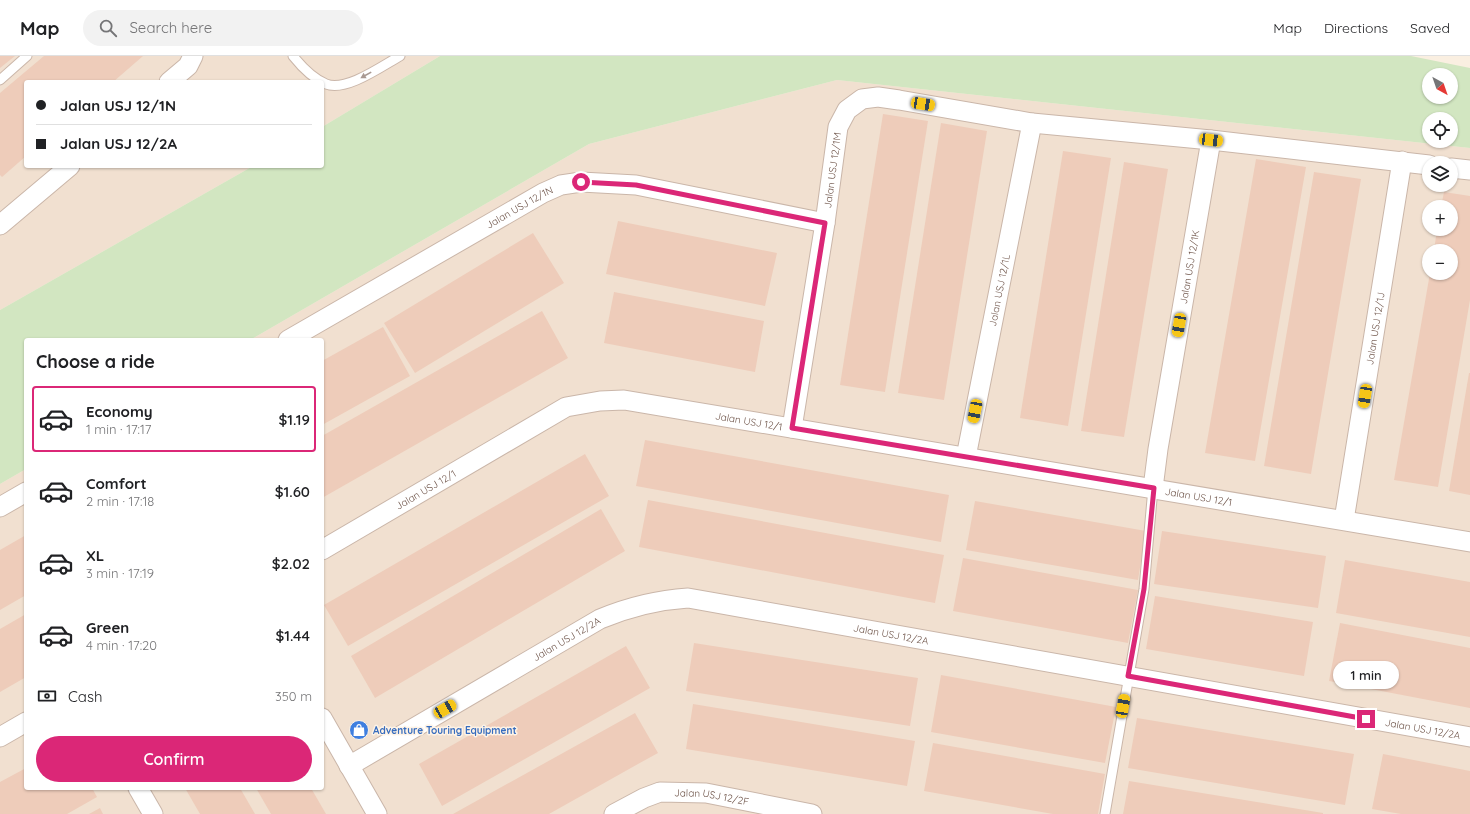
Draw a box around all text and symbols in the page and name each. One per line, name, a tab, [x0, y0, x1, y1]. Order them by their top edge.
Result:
search box	[83, 10, 363, 46]
text: Map	[20, 16, 59, 40]
icon: search	[97, 17, 119, 39]
text: Search here	[129, 18, 212, 37]
text: Map	[1273, 19, 1302, 37]
text: Directions	[1324, 19, 1388, 37]
text: Saved	[1410, 19, 1450, 37]
north arrow	[1422, 68, 1458, 104]
map controls	[1422, 68, 1458, 280]
one-way arrow	[360, 71, 372, 78]
text: Jalan USJ 12/1N	[60, 96, 176, 115]
car	[910, 96, 936, 112]
button: locate	[1422, 112, 1458, 148]
street label: Jalan USJ 12/1M	[821, 131, 844, 209]
car	[1198, 133, 1224, 147]
text: Jalan USJ 12/2A	[60, 134, 177, 153]
button: layers	[1422, 156, 1458, 192]
route start	[572, 173, 590, 191]
street label: Jalan USJ 12/1N	[483, 183, 555, 231]
button: +	[1422, 200, 1458, 236]
street label: Jalan USJ 12/1K	[1176, 229, 1202, 305]
button: −	[1422, 244, 1458, 280]
street label: Jalan USJ 12/1L	[985, 252, 1013, 327]
street label: Jalan USJ 12/1J	[1363, 291, 1387, 366]
car	[1171, 312, 1187, 338]
text: Choose a ride	[36, 350, 155, 373]
car	[1357, 383, 1373, 409]
car	[967, 398, 983, 424]
icon: car	[38, 401, 74, 437]
text: Economy	[86, 402, 153, 421]
street label: Jalan USJ 12/1	[714, 409, 783, 433]
text: $1.19	[279, 410, 310, 429]
text: 1 min · 17:17	[86, 421, 152, 437]
street label: Jalan USJ 12/1	[393, 467, 458, 512]
icon: car	[38, 473, 74, 509]
text: Comfort	[86, 474, 147, 493]
text: $1.60	[275, 482, 310, 501]
street label: Jalan USJ 12/1	[1164, 484, 1233, 508]
text: 2 min · 17:18	[86, 493, 154, 509]
icon: car	[38, 545, 74, 581]
text: XL	[86, 546, 104, 565]
text: $2.02	[272, 554, 310, 573]
text: 3 min · 17:19	[86, 565, 154, 581]
street label: Jalan USJ 12/2A	[530, 613, 603, 664]
icon: car	[38, 617, 74, 653]
text: Green	[86, 618, 129, 637]
street label: Jalan USJ 12/2A	[852, 621, 930, 647]
text: $1.44	[275, 626, 310, 645]
text: 4 min · 17:20	[86, 637, 157, 653]
callout: 1 min	[1333, 661, 1399, 689]
text: 1 min	[1350, 667, 1382, 683]
icon: cash	[36, 685, 58, 707]
text: Cash	[68, 687, 102, 706]
text: 350 m	[275, 688, 312, 704]
car	[1115, 693, 1131, 719]
car	[432, 698, 458, 720]
route end	[1357, 710, 1375, 728]
street label: Jalan USJ 12/2A	[1384, 716, 1462, 742]
shop icon: Adventure Touring Equipment	[348, 719, 370, 741]
place label: Adventure Touring Equipment	[373, 724, 517, 737]
button: Confirm	[36, 736, 312, 782]
street label: Jalan USJ 12/2F	[674, 786, 750, 808]

